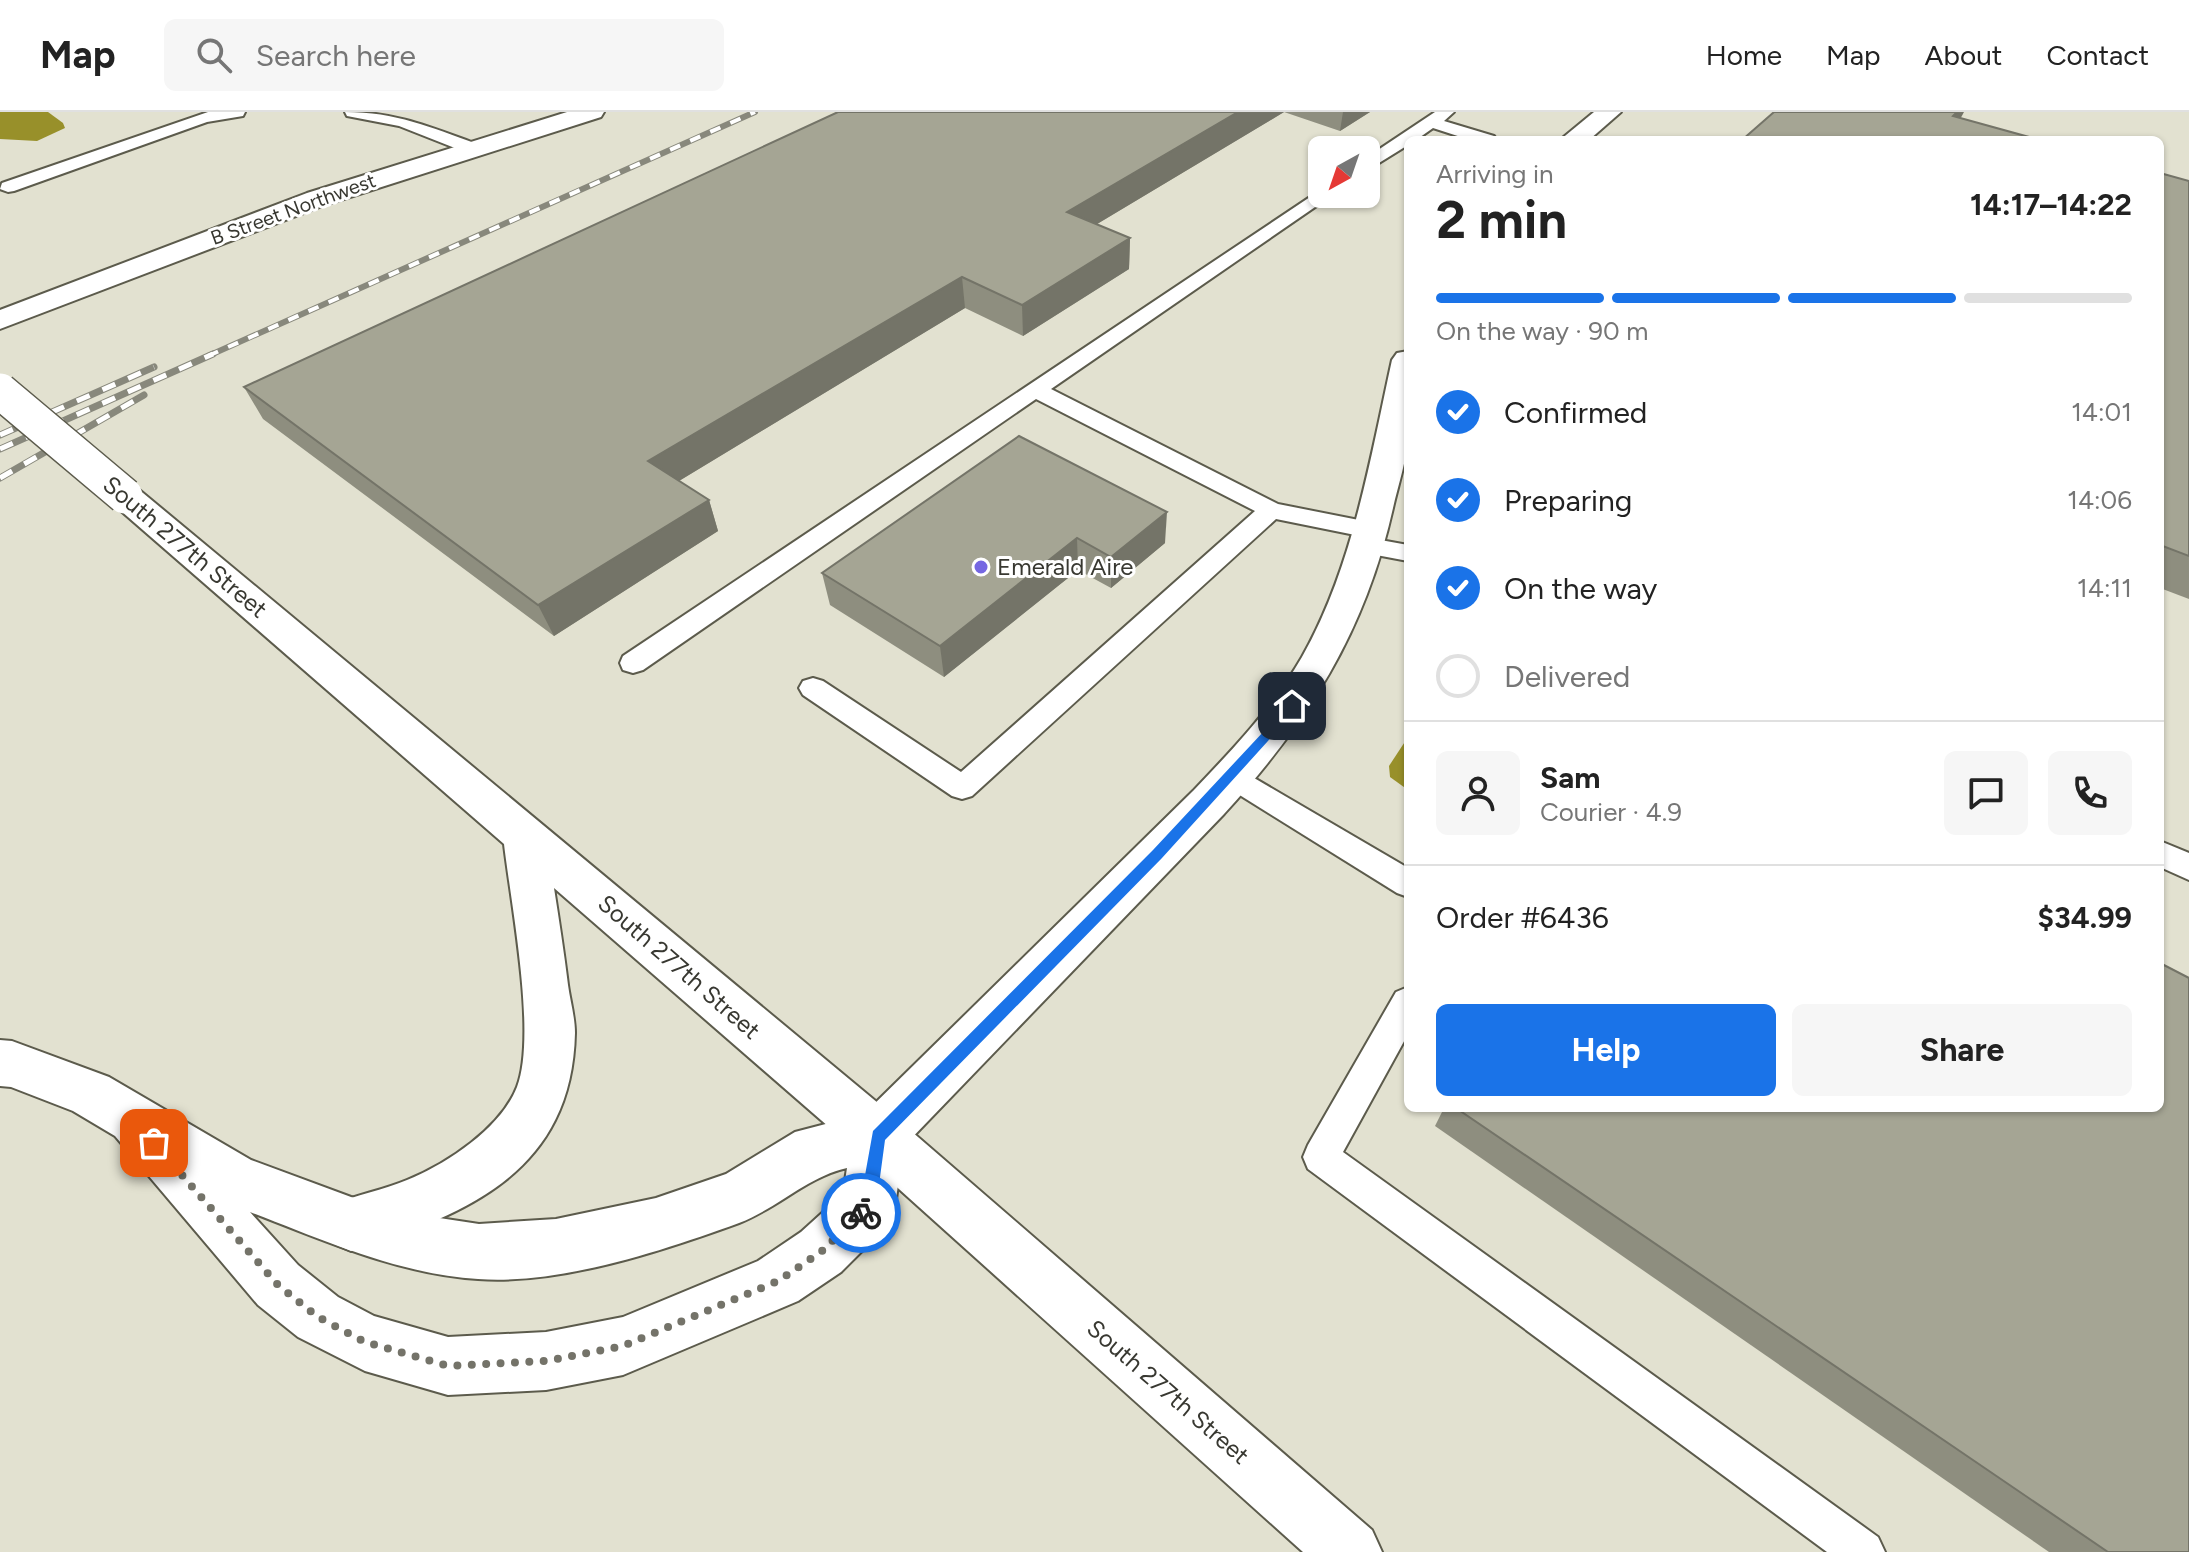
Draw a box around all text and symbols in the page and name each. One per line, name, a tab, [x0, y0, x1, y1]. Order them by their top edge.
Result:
search box	[164, 19, 724, 91]
text: Map	[40, 32, 116, 78]
icon: search	[192, 33, 236, 77]
text: Search here	[256, 37, 416, 74]
text: Home	[1706, 38, 1782, 72]
text: Map	[1826, 38, 1881, 72]
text: About	[1925, 38, 2002, 72]
text: Contact	[2046, 38, 2149, 72]
north arrow	[1308, 136, 1380, 208]
map controls	[1308, 136, 1380, 208]
text: Arriving in	[1436, 158, 1554, 190]
street label: B Street Northwest	[207, 168, 379, 250]
text: 14:17–14:22	[1970, 186, 2132, 223]
text: 2 min	[1436, 189, 1567, 251]
text: On the way · 90 m	[1436, 315, 1648, 347]
icon: check	[1436, 390, 1480, 434]
text: Confirmed	[1504, 394, 1647, 431]
text: 14:01	[2071, 396, 2132, 428]
street label: South 277th Street	[97, 470, 273, 624]
icon: check	[1436, 478, 1480, 522]
text: Preparing	[1504, 482, 1632, 519]
text: 14:06	[2067, 484, 2132, 516]
place label: Emerald Aire	[997, 552, 1133, 581]
marker: Emerald Aire	[972, 558, 990, 576]
icon: check	[1436, 566, 1480, 610]
text: On the way	[1504, 570, 1657, 607]
text: 14:11	[2077, 572, 2132, 604]
text: Delivered	[1504, 658, 1630, 695]
pin	[1258, 672, 1326, 740]
icon: home	[1270, 684, 1314, 728]
button: person	[1436, 751, 1520, 835]
button: chat	[1944, 751, 2028, 835]
button: phone	[2048, 751, 2132, 835]
text: Sam	[1540, 759, 1600, 796]
text: Courier · 4.9	[1540, 796, 1682, 828]
street label: South 277th Street	[592, 888, 766, 1045]
text: Order #6436	[1436, 899, 1609, 936]
text: $34.99	[2037, 899, 2132, 936]
button: Help	[1436, 1004, 1776, 1096]
button: Share	[1792, 1004, 2132, 1096]
pin	[120, 1109, 188, 1177]
icon: bag	[132, 1121, 176, 1165]
courier	[821, 1173, 901, 1253]
icon: bike	[839, 1191, 883, 1235]
street label: South 277th Street	[1081, 1313, 1255, 1470]

